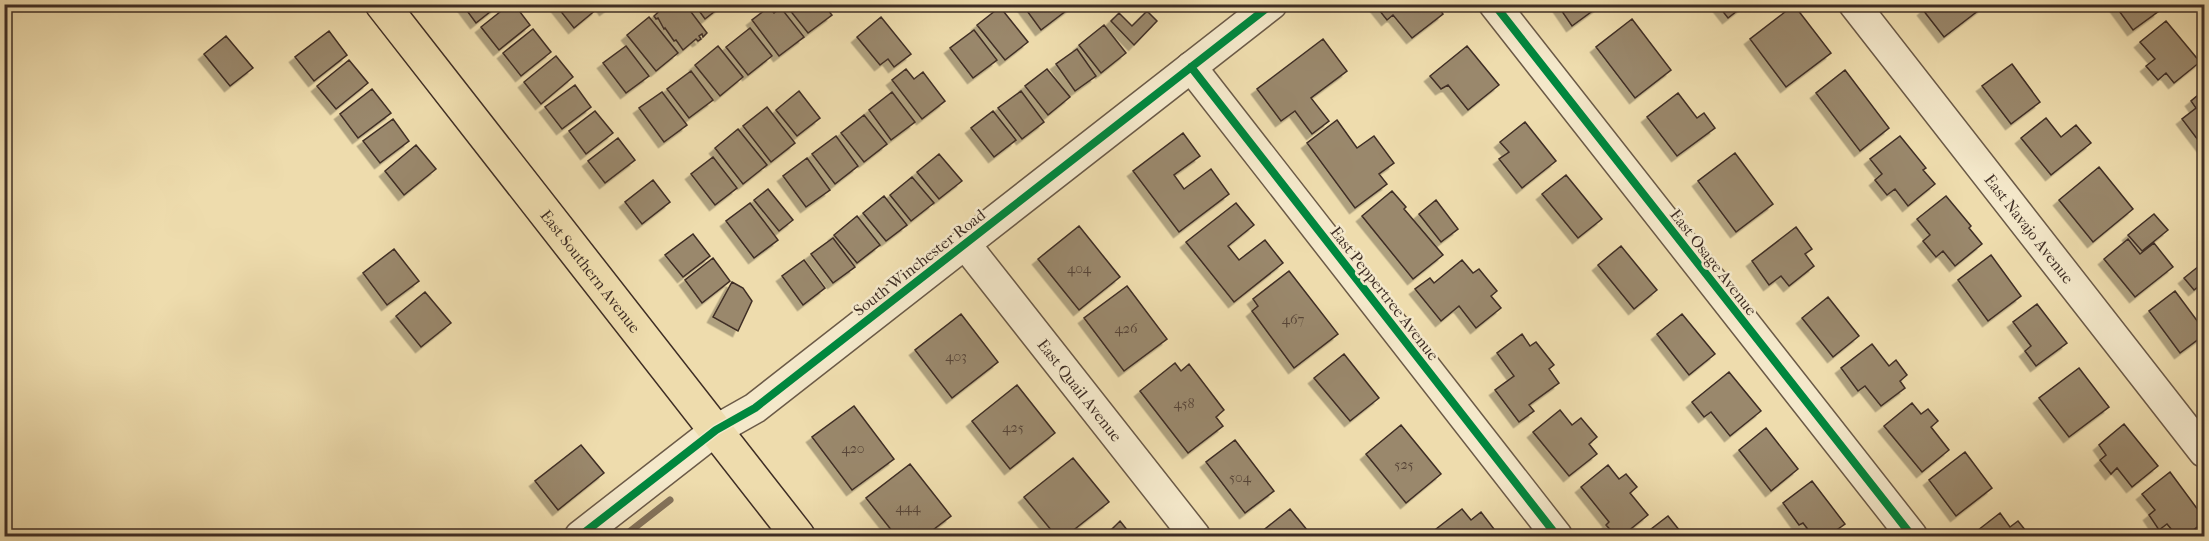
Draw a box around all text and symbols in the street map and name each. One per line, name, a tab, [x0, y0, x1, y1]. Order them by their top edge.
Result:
street label: East Navajo Avenue	[1980, 170, 2078, 287]
street label: South Winchester Road	[850, 205, 989, 320]
street label: East Osage Avenue	[1666, 205, 1761, 319]
street label: East Southern Avenue	[536, 206, 645, 337]
street label: East Peppertree Avenue	[1326, 222, 1443, 364]
house number: 404	[1067, 260, 1092, 277]
house number: 467	[1282, 311, 1304, 328]
house number: 426	[1114, 320, 1138, 337]
street label: East Quail Avenue	[1033, 335, 1126, 446]
house number: 403	[945, 348, 967, 365]
house number: 458	[1174, 395, 1195, 412]
house number: 425	[1002, 419, 1024, 436]
house number: 420	[841, 440, 865, 457]
house number: 525	[1394, 456, 1414, 473]
house number: 504	[1229, 469, 1252, 486]
house number: 444	[896, 499, 921, 516]

